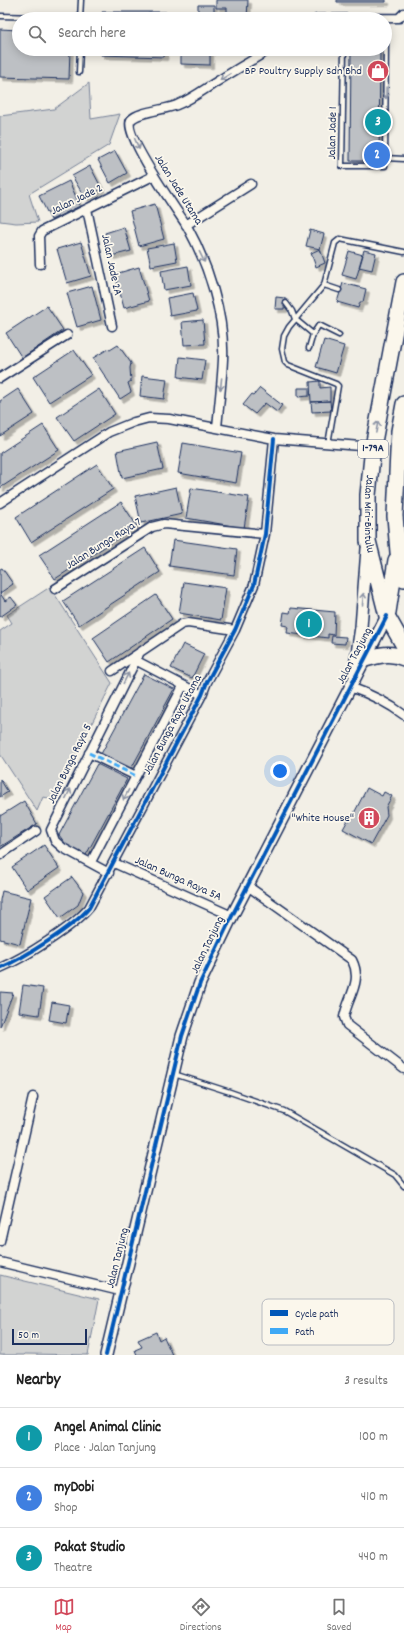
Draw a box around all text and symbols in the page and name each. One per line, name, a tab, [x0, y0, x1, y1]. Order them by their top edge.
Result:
search box	[12, 12, 392, 56]
icon: search	[26, 23, 48, 45]
text: Search here	[58, 23, 126, 45]
shop icon: BP Poultry Supply Sdn Bhd	[365, 58, 391, 84]
place label: BP Poultry Supply Sdn Bhd	[245, 63, 362, 80]
one-way arrow	[220, 73, 231, 81]
one-way arrow	[382, 86, 390, 99]
street label: Jalan Jade 1	[324, 106, 342, 160]
pin: 3	[365, 107, 391, 137]
one-way arrow	[134, 138, 142, 150]
pin: 2	[364, 140, 390, 170]
street label: Jalan Jade Utama	[150, 152, 207, 229]
street label: Jalan Jade 2	[48, 180, 106, 220]
street label: Jalan Jade 2A	[96, 233, 126, 298]
one-way arrow	[199, 250, 206, 262]
one-way arrow	[217, 377, 225, 390]
one-way arrow	[374, 420, 382, 433]
road number: 1-79A	[358, 440, 388, 458]
street label: Jalan Miri-Bintulu	[359, 474, 379, 555]
street label: Jalan Bunga Raya 7	[63, 514, 145, 574]
one-way arrow	[360, 593, 367, 606]
pin: 1	[296, 609, 322, 639]
street label: Jalan Tanjung	[333, 625, 377, 687]
one-way arrow	[123, 672, 131, 684]
street label: Jalan Bunga Raya Utama	[139, 672, 207, 778]
street label: Jalan Bunga Raya 5	[43, 721, 97, 807]
your location	[270, 761, 290, 781]
one-way arrow	[65, 789, 72, 801]
one-way arrow	[122, 789, 129, 801]
building icon: "White House"	[356, 805, 382, 831]
place label: "White House"	[291, 810, 354, 827]
street label: Jalan Bunga Raya 5A	[132, 852, 225, 906]
street label: Jalan Tanjung	[187, 913, 229, 977]
street label: Jalan Tanjung	[102, 1226, 134, 1290]
legend	[262, 1299, 394, 1345]
text: Cycle path	[295, 1307, 339, 1323]
text: Path	[295, 1325, 314, 1341]
scale bar	[12, 1327, 87, 1346]
text: 50 m	[18, 1328, 39, 1344]
text: Nearby	[16, 1369, 60, 1393]
text: 3 results	[344, 1372, 388, 1391]
text: Angel Animal Clinic	[54, 1417, 161, 1439]
text: 1	[28, 1428, 30, 1447]
text: 100 m	[359, 1428, 388, 1447]
text: Place · Jalan Tanjung	[54, 1439, 156, 1458]
text: myDobi	[54, 1477, 94, 1499]
text: 2	[26, 1488, 32, 1507]
text: 410 m	[361, 1488, 388, 1507]
text: Shop	[54, 1499, 77, 1518]
text: Pakat Studio	[54, 1537, 125, 1559]
text: 3	[26, 1548, 32, 1567]
text: 440 m	[358, 1548, 388, 1567]
text: Theatre	[54, 1559, 92, 1578]
tab: Map	[53, 1596, 75, 1636]
tab: Directions	[180, 1596, 222, 1636]
tab: Saved	[327, 1596, 351, 1636]

